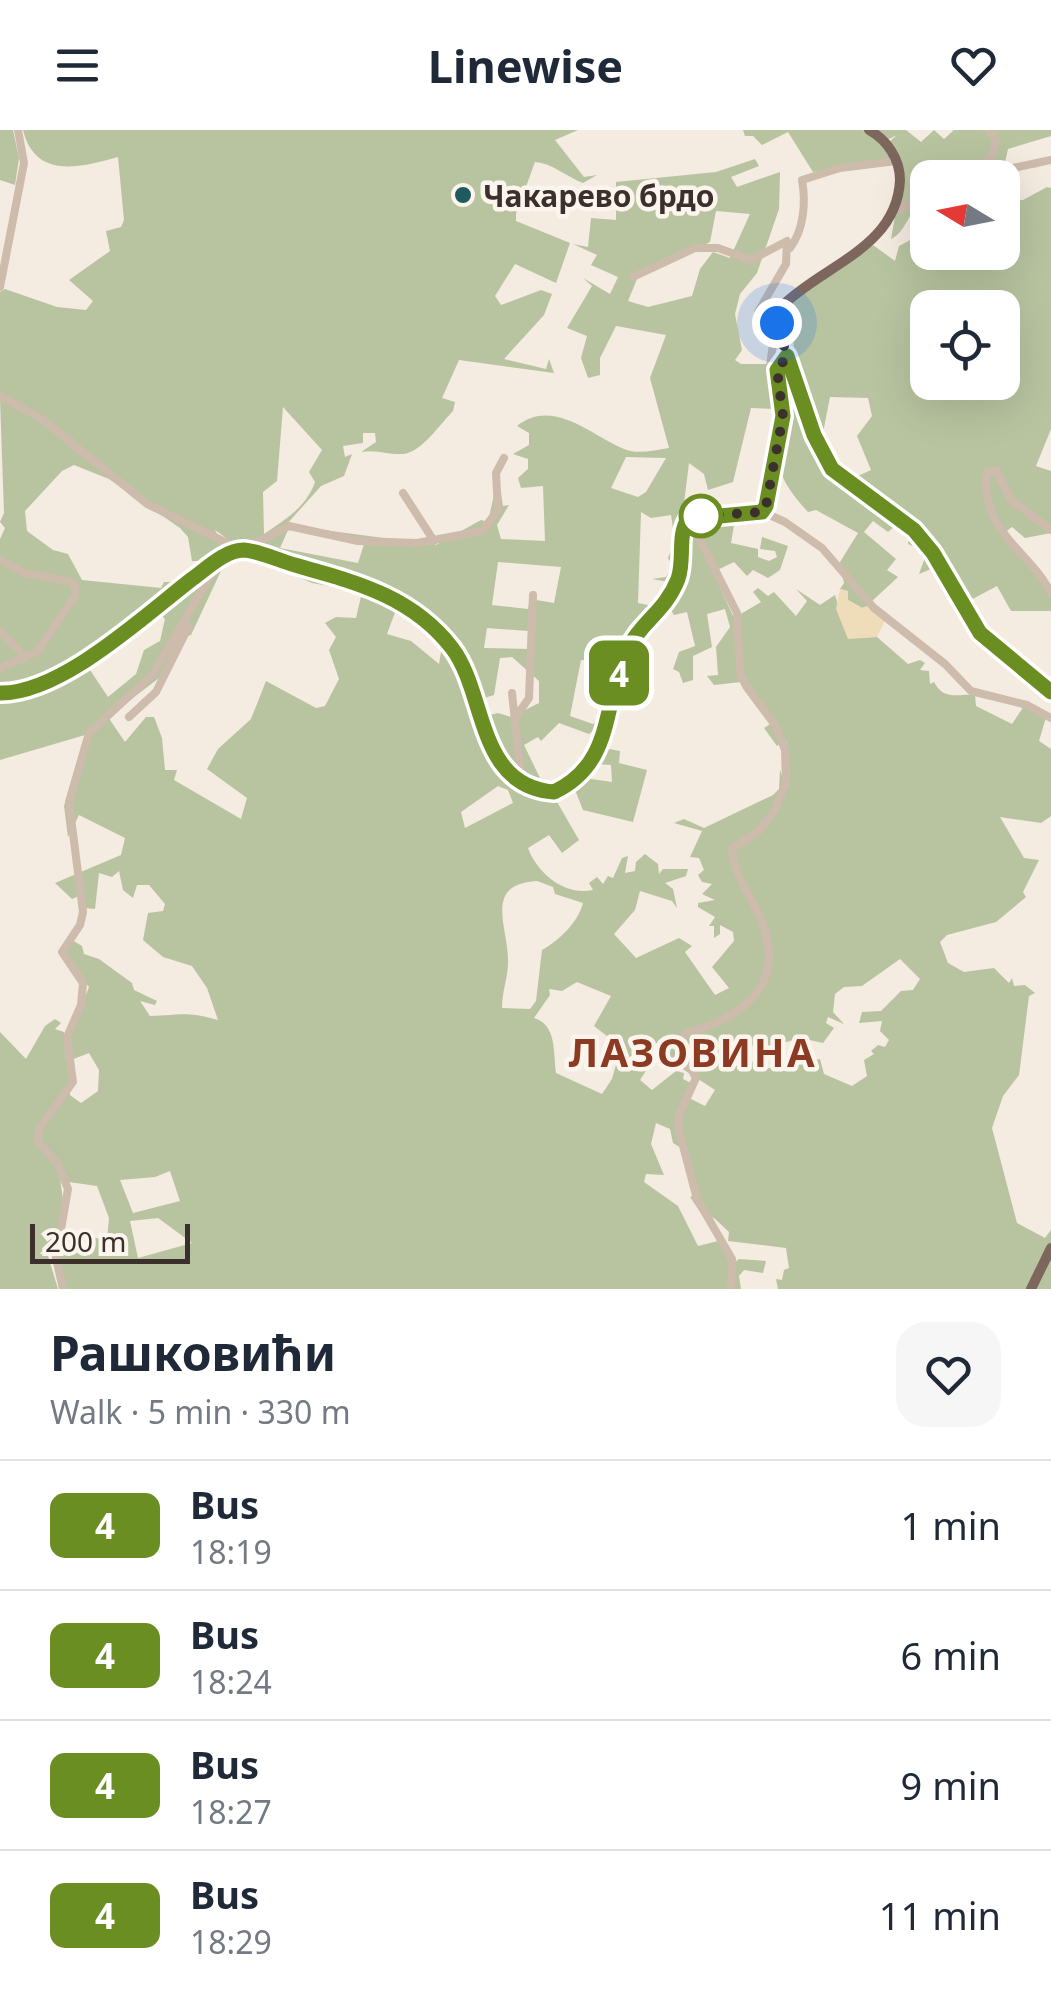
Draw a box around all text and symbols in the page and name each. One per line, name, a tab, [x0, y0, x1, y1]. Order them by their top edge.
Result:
text: Linewise	[428, 35, 623, 96]
icon: menu	[50, 38, 105, 93]
icon: heart	[946, 38, 1001, 93]
north arrow	[910, 160, 1020, 270]
map controls	[910, 160, 1020, 400]
place label: Чакарево брдо	[483, 175, 714, 216]
marker: Чакарево брдо	[452, 184, 474, 206]
button: locate	[910, 290, 1020, 400]
your location	[752, 298, 802, 348]
unlabelled marker	[680, 495, 722, 537]
line badge: 4	[586, 640, 652, 706]
text: 4	[609, 650, 629, 697]
district label: ЛАЗОВИНА	[569, 1024, 817, 1079]
scale bar	[30, 1219, 190, 1264]
text: 200 m	[45, 1222, 127, 1260]
text: Рашковићи	[50, 1320, 336, 1385]
button: heart	[896, 1322, 1001, 1427]
text: Walk · 5 min · 330 m	[50, 1390, 351, 1433]
text: Bus	[190, 1478, 259, 1530]
text: 1 min	[901, 1499, 1001, 1551]
text: 4	[95, 1502, 115, 1549]
text: 18:19	[190, 1530, 272, 1573]
text: Bus	[190, 1608, 259, 1660]
text: 6 min	[901, 1629, 1001, 1681]
text: 4	[95, 1632, 115, 1679]
text: 18:24	[190, 1660, 272, 1703]
text: Bus	[190, 1738, 259, 1790]
text: 9 min	[901, 1759, 1001, 1811]
text: 4	[95, 1762, 115, 1809]
text: 18:27	[190, 1790, 272, 1833]
text: Bus	[190, 1868, 259, 1920]
text: 11 min	[879, 1889, 1001, 1941]
text: 4	[95, 1892, 115, 1939]
text: 18:29	[190, 1920, 272, 1963]

